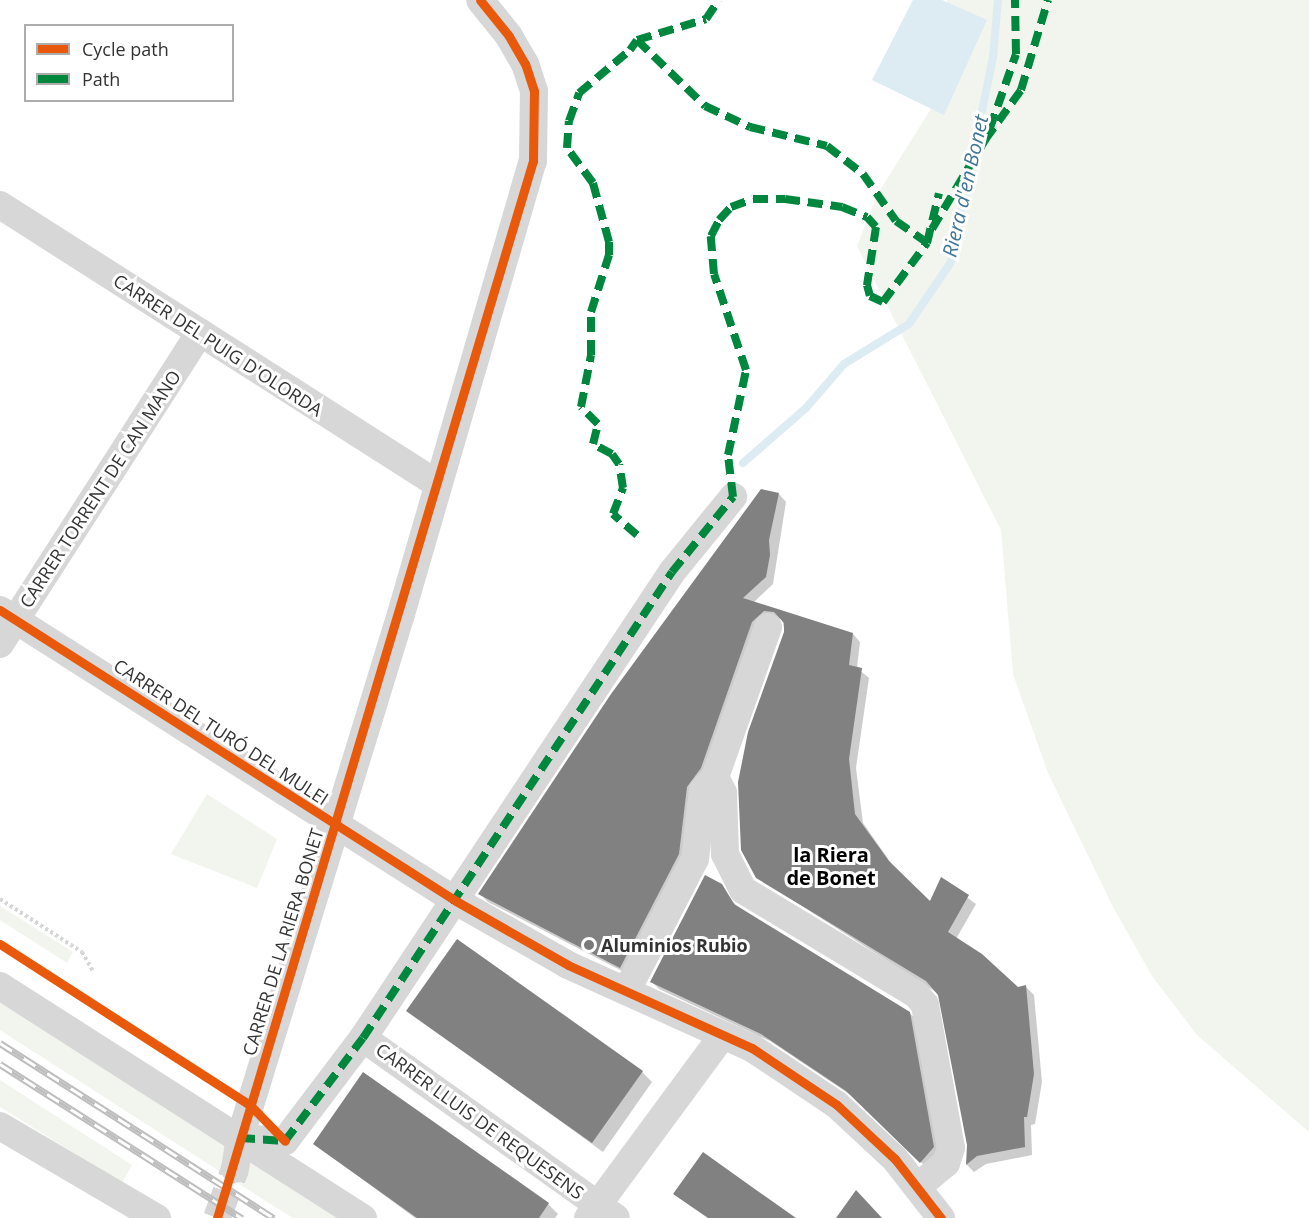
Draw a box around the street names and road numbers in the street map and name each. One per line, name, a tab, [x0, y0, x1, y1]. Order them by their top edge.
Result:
street label: CARRER DEL PUIG D'OLORDA	[110, 269, 326, 421]
street label: CARRER TORRENT DE CAN MANO	[15, 366, 185, 612]
street label: CARRER DEL TURÓ DEL MULEI	[110, 654, 332, 810]
street label: CARRER DE LA RIERA BONET	[238, 826, 328, 1058]
street label: CARRER LLUIS DE REQUESENS	[372, 1038, 588, 1204]

